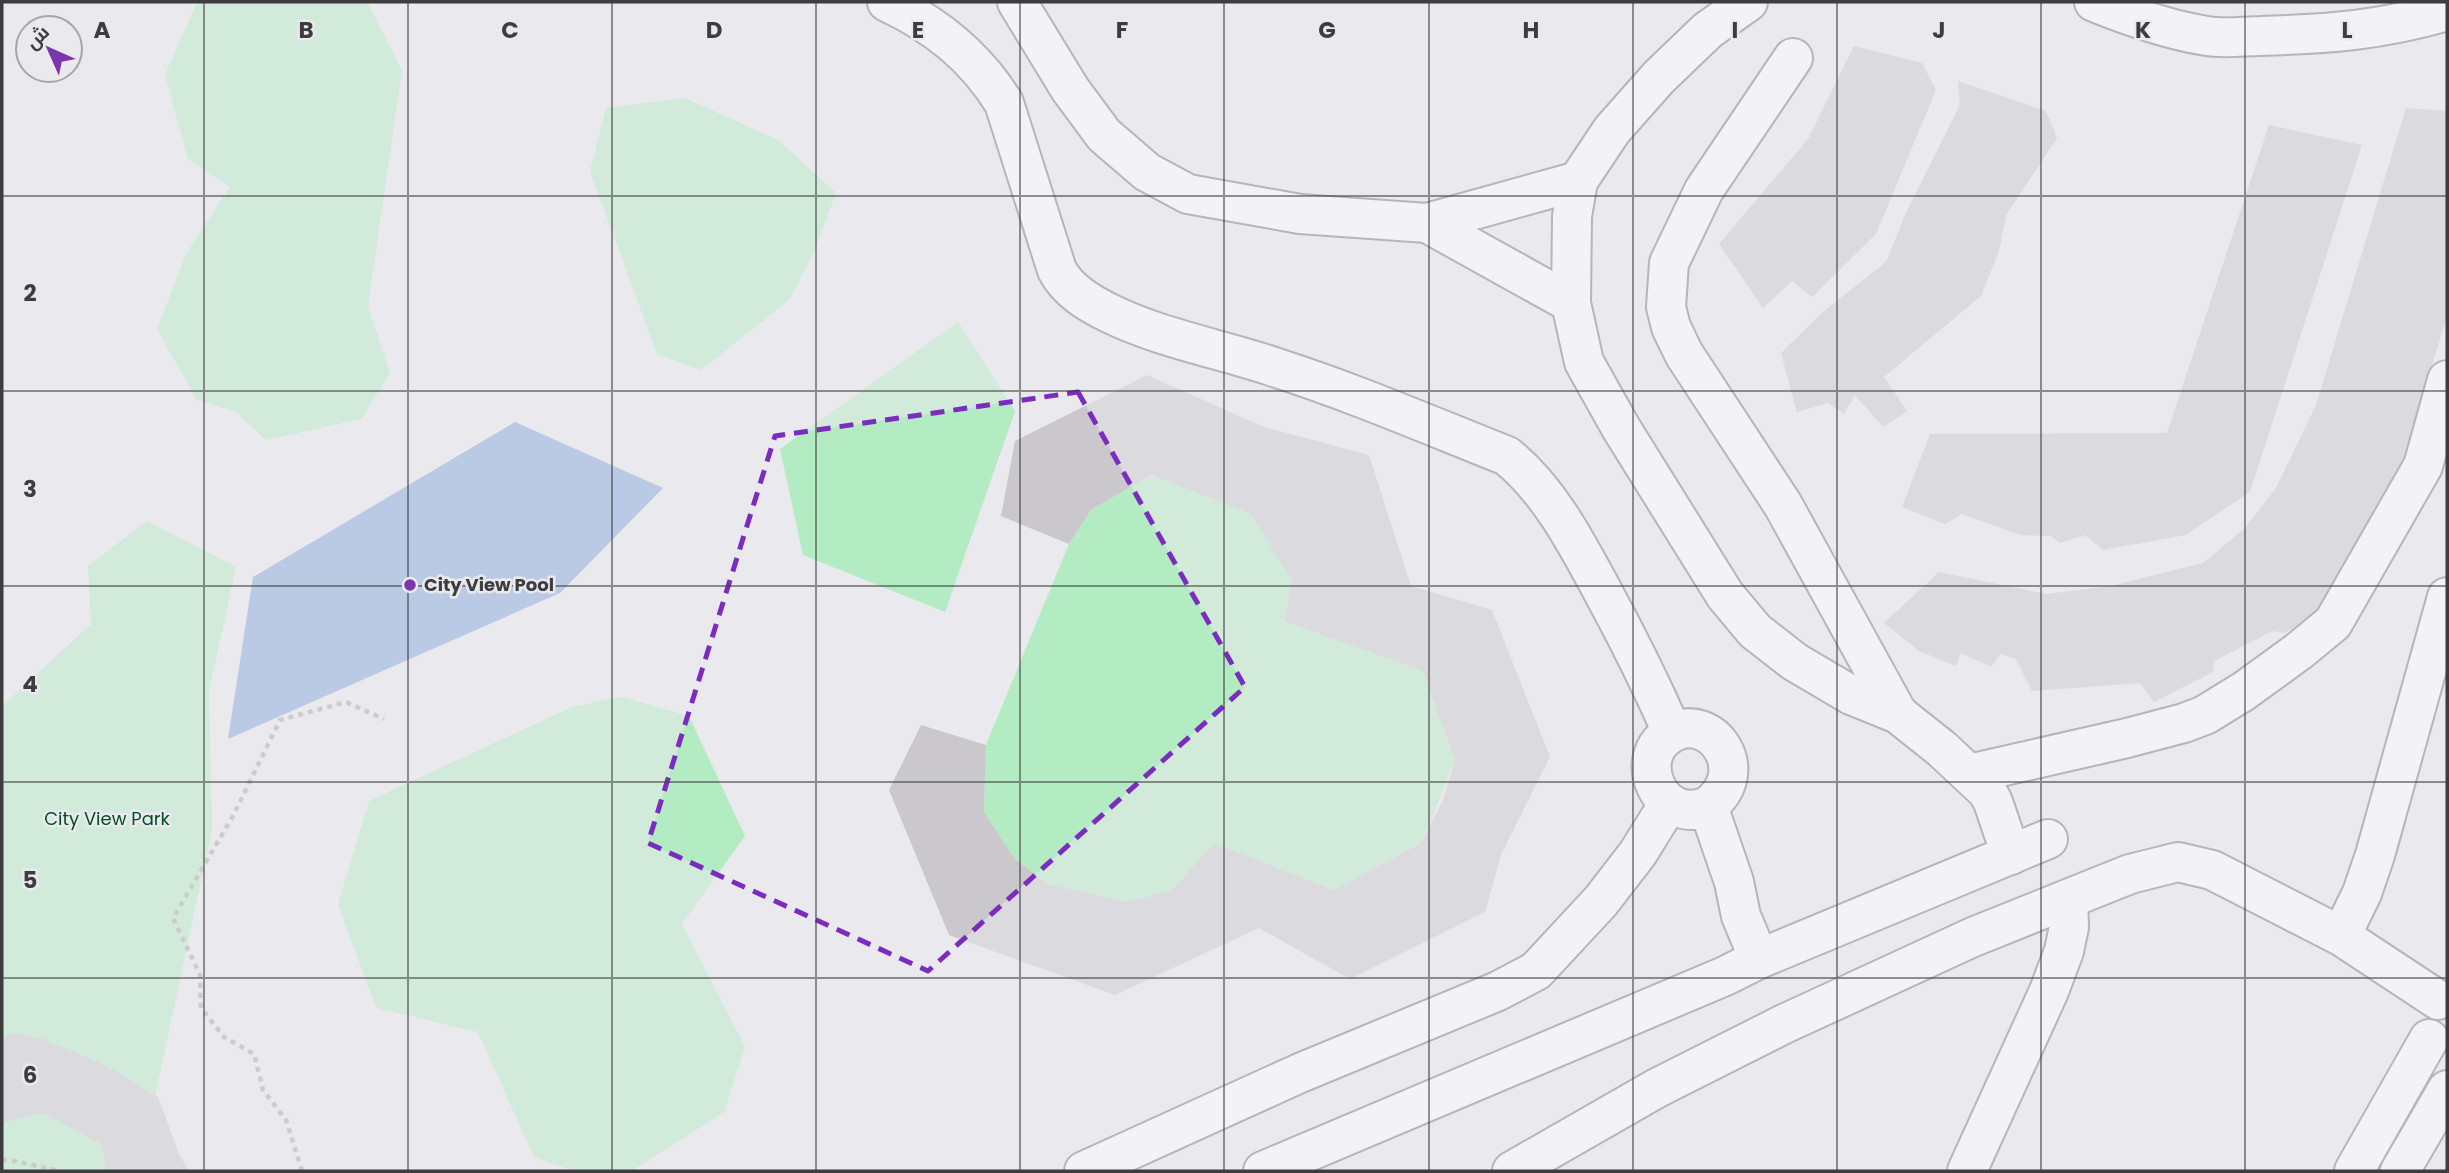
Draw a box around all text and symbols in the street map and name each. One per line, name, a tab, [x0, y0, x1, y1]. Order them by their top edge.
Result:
north arrow	[14, 14, 84, 84]
text: A	[94, 14, 111, 46]
text: B	[298, 14, 314, 46]
text: C	[501, 14, 519, 46]
text: D	[706, 14, 722, 46]
text: E	[912, 14, 924, 46]
text: F	[1116, 14, 1128, 46]
text: G	[1318, 14, 1336, 46]
text: H	[1523, 14, 1539, 46]
text: I	[1732, 14, 1738, 46]
text: J	[1932, 14, 1946, 46]
text: K	[2135, 14, 2151, 46]
text: L	[2342, 14, 2353, 46]
text: ش	[19, 19, 56, 56]
text: 2	[23, 277, 37, 309]
text: 3	[23, 473, 37, 505]
place label: City View Pool	[424, 572, 554, 597]
marker: City View Pool	[402, 577, 418, 593]
text: 4	[22, 668, 38, 700]
park label: City View Park	[44, 806, 171, 831]
text: 5	[23, 864, 37, 896]
text: 6	[23, 1059, 37, 1091]

